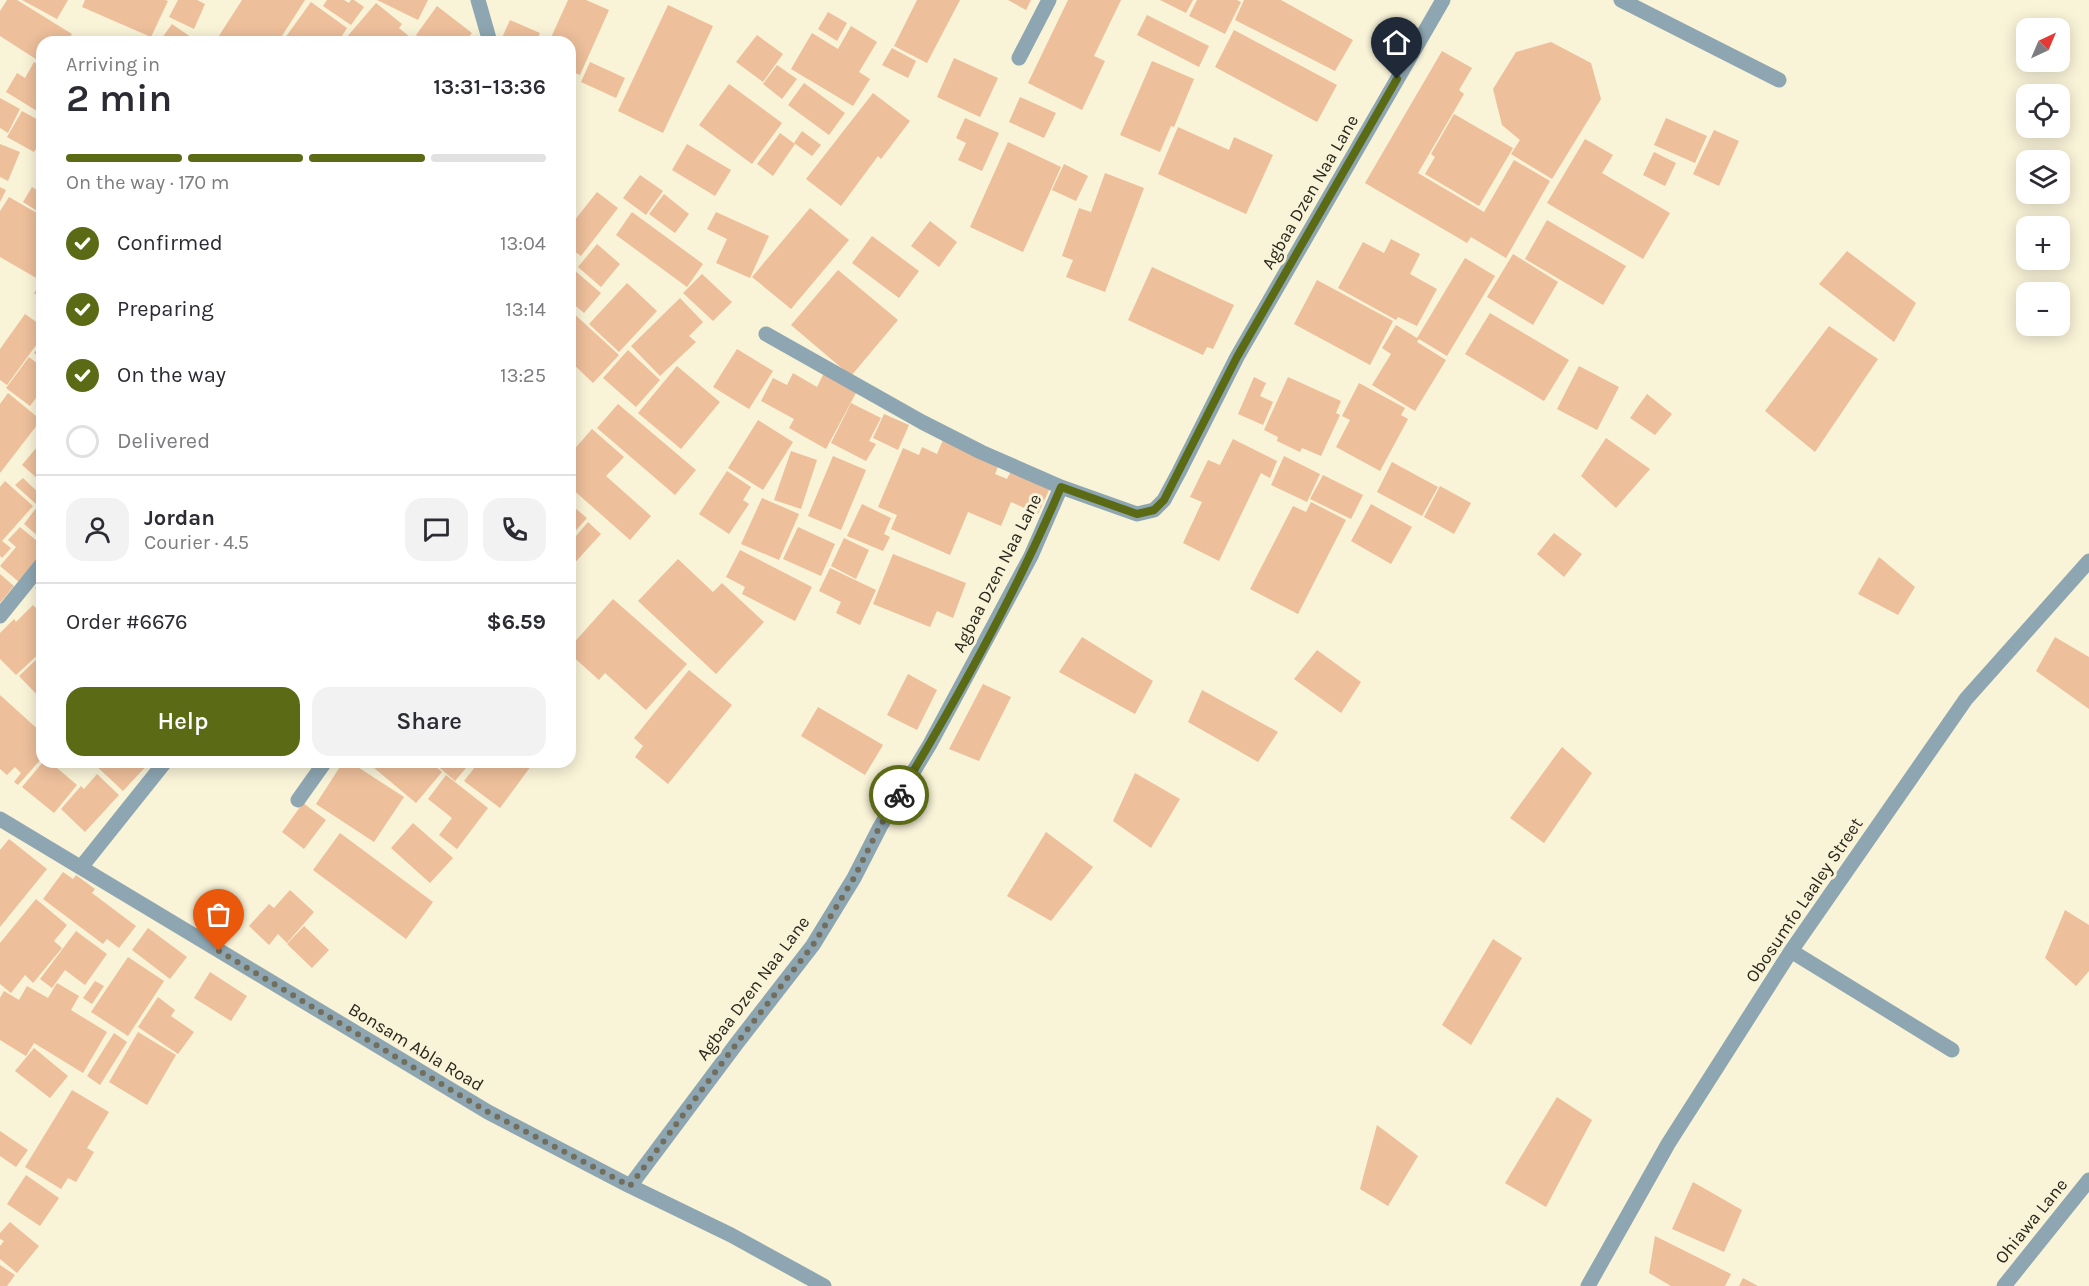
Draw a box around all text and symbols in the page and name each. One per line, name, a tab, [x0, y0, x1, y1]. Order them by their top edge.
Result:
pin	[1371, 17, 1422, 79]
north arrow	[2016, 18, 2070, 72]
map controls	[2016, 18, 2070, 336]
icon: home	[1380, 26, 1413, 59]
text: Arriving in	[66, 53, 160, 76]
text: 13:31–13:36	[433, 74, 546, 100]
text: 2 min	[66, 75, 172, 121]
button: locate	[2016, 84, 2070, 138]
street label: Agbaa Dzen Naa Lane	[1257, 111, 1363, 273]
button: layers	[2016, 150, 2070, 204]
text: On the way · 170 m	[66, 171, 230, 194]
button: +	[2016, 216, 2070, 270]
icon: check	[66, 227, 99, 260]
text: Confirmed	[117, 230, 223, 256]
text: 13:04	[500, 232, 546, 255]
button: −	[2016, 282, 2070, 336]
icon: check	[66, 293, 99, 326]
text: Preparing	[117, 296, 214, 322]
text: 13:14	[505, 298, 546, 321]
icon: check	[66, 359, 99, 392]
text: On the way	[117, 362, 226, 388]
text: 13:25	[500, 364, 546, 387]
text: Delivered	[117, 428, 210, 454]
street label: Agbaa Dzen Naa Lane	[947, 490, 1047, 656]
button: person	[66, 498, 129, 561]
button: chat	[405, 498, 468, 561]
button: phone	[483, 498, 546, 561]
text: Jordan	[144, 505, 215, 531]
text: Courier · 4.5	[144, 531, 249, 554]
text: Order #6676	[66, 609, 188, 635]
text: $6.59	[487, 609, 546, 635]
button: Help	[66, 687, 300, 756]
button: Share	[312, 687, 546, 756]
courier	[869, 765, 929, 825]
icon: bike	[883, 779, 916, 812]
street label: Obosumfo Laaley Street	[1741, 813, 1868, 987]
pin	[193, 889, 244, 951]
icon: bag	[202, 898, 235, 931]
street label: Agbaa Dzen Naa Lane	[692, 912, 814, 1064]
street label: Bonsam Abla Road	[344, 998, 488, 1096]
street label: Ohiawa Lane	[1990, 1174, 2072, 1268]

